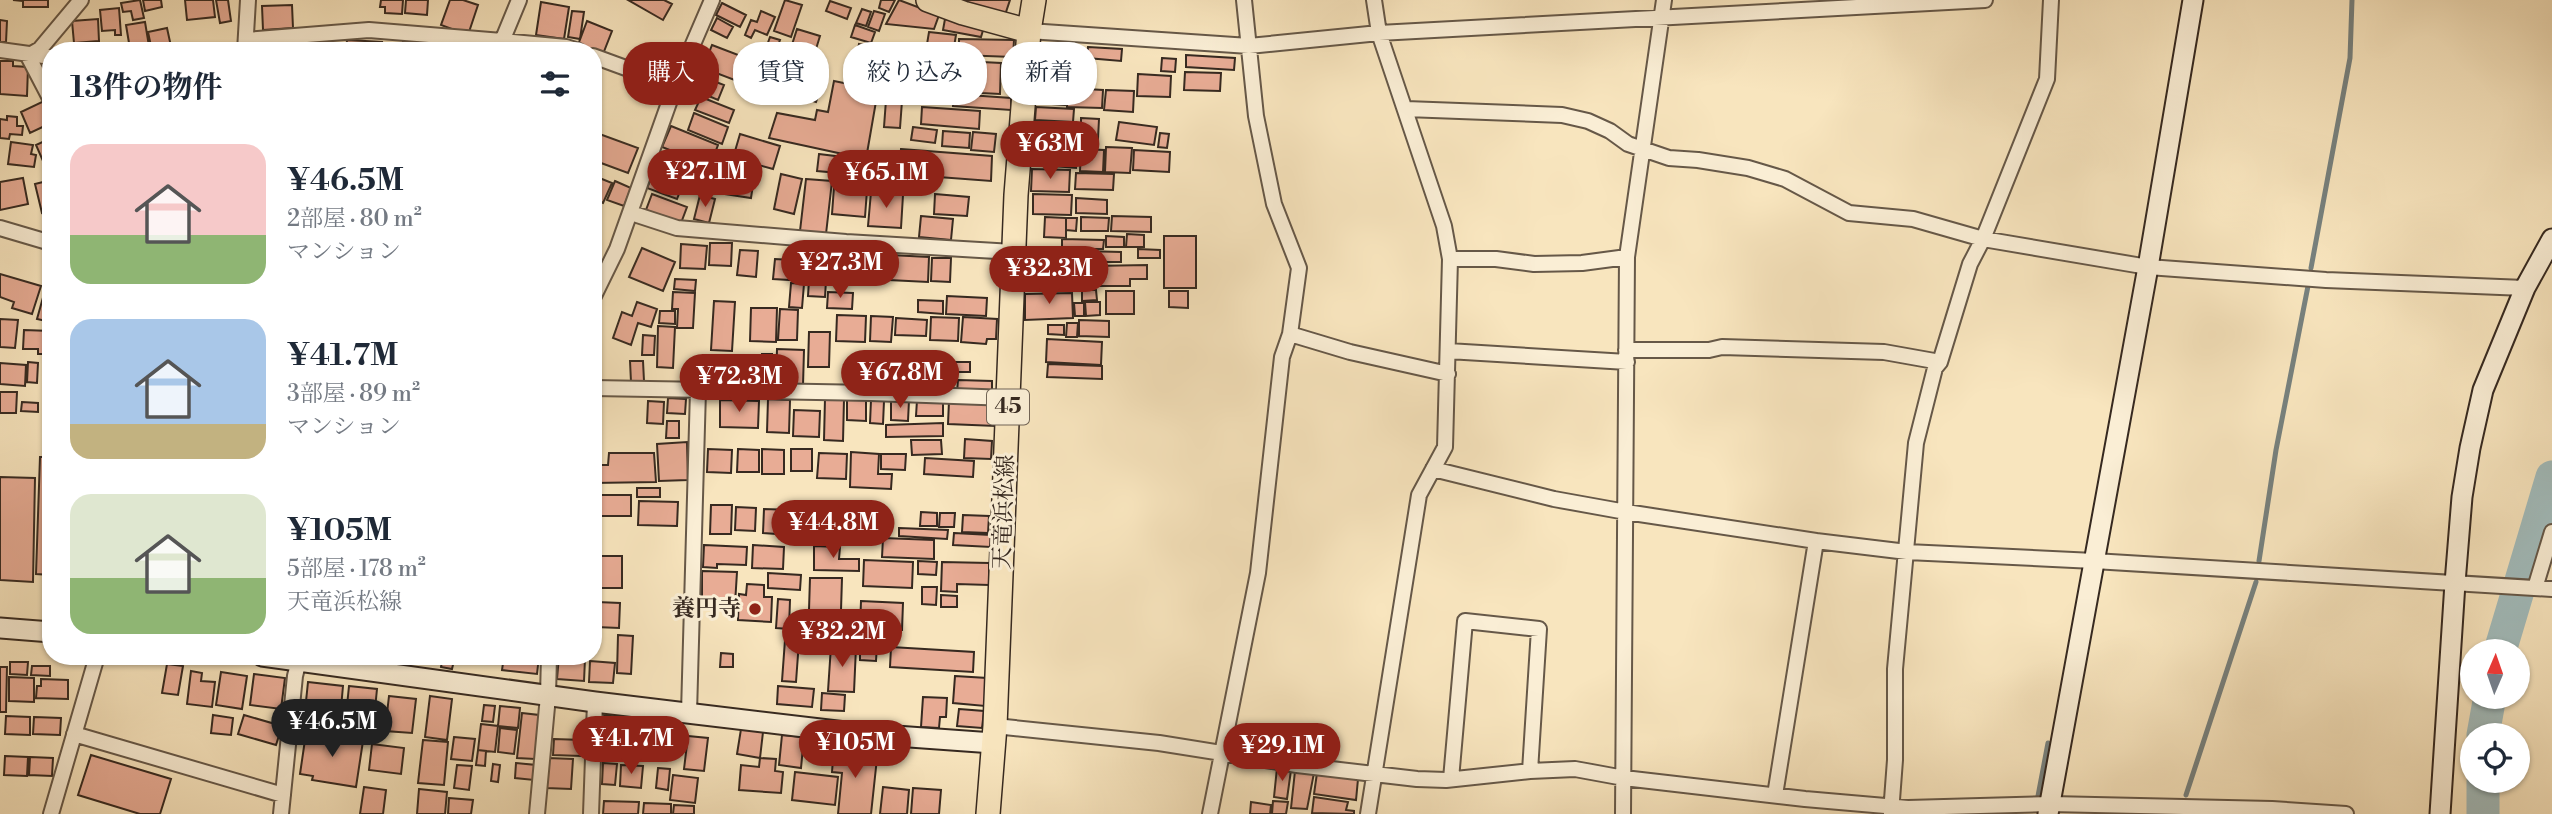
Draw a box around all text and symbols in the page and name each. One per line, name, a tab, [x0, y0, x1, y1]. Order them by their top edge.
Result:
chip: 購入	[623, 42, 719, 105]
chip: 賃貸	[733, 42, 829, 105]
chip: 絞り込み	[843, 42, 987, 105]
chip: 新着	[1001, 42, 1097, 105]
icon: filters	[536, 65, 574, 103]
text: 13件の物件	[70, 69, 222, 107]
pin: ¥63M	[1009, 122, 1091, 181]
text: ¥63M	[1016, 130, 1084, 158]
pin: ¥27.1M	[648, 150, 762, 209]
pin: ¥65.1M	[829, 150, 943, 210]
text: ¥27.1M	[663, 158, 747, 186]
text: ¥65.1M	[843, 159, 929, 187]
text: ¥46.5M	[287, 162, 404, 200]
icon: home	[126, 172, 210, 256]
text: 2部屋 · 80 m²	[287, 205, 422, 233]
text: マンション	[287, 238, 401, 266]
pin: ¥27.3M	[783, 240, 897, 300]
pin: ¥32.3M	[992, 246, 1106, 306]
text: ¥27.3M	[797, 249, 883, 277]
text: ¥32.3M	[1005, 255, 1093, 283]
text: ¥41.7M	[287, 337, 398, 375]
icon: home	[126, 347, 210, 431]
pin: ¥67.8M	[843, 350, 957, 410]
pin: ¥72.3M	[682, 354, 796, 414]
text: ¥67.8M	[857, 359, 943, 387]
text: ¥72.3M	[696, 363, 782, 391]
text: 3部屋 · 89 m²	[287, 380, 420, 408]
road number: 45	[987, 390, 1029, 424]
text: マンション	[287, 413, 401, 441]
street label: 天竜浜松線	[988, 454, 1020, 570]
pin: ¥44.8M	[776, 500, 890, 560]
text: ¥44.8M	[787, 509, 879, 537]
text: ¥105M	[287, 512, 392, 550]
icon: home	[126, 522, 210, 606]
text: 5部屋 · 178 m²	[287, 555, 426, 583]
text: 天竜浜松線	[287, 588, 402, 616]
place label: 養円寺	[672, 595, 741, 623]
marker: 養円寺	[747, 601, 763, 617]
pin: ¥32.2M	[785, 610, 899, 669]
text: ¥32.2M	[798, 618, 886, 646]
north arrow	[2460, 639, 2530, 709]
map controls	[2460, 639, 2530, 793]
pin: ¥46.5M	[275, 700, 389, 759]
text: ¥46.5M	[287, 708, 377, 736]
pin: ¥41.7M	[574, 716, 688, 776]
pin: ¥105M	[806, 720, 904, 780]
button: locate	[2460, 723, 2530, 793]
pin: ¥29.1M	[1225, 724, 1339, 783]
text: ¥41.7M	[588, 725, 674, 753]
text: ¥105M	[815, 729, 895, 757]
text: ¥29.1M	[1239, 732, 1325, 760]

